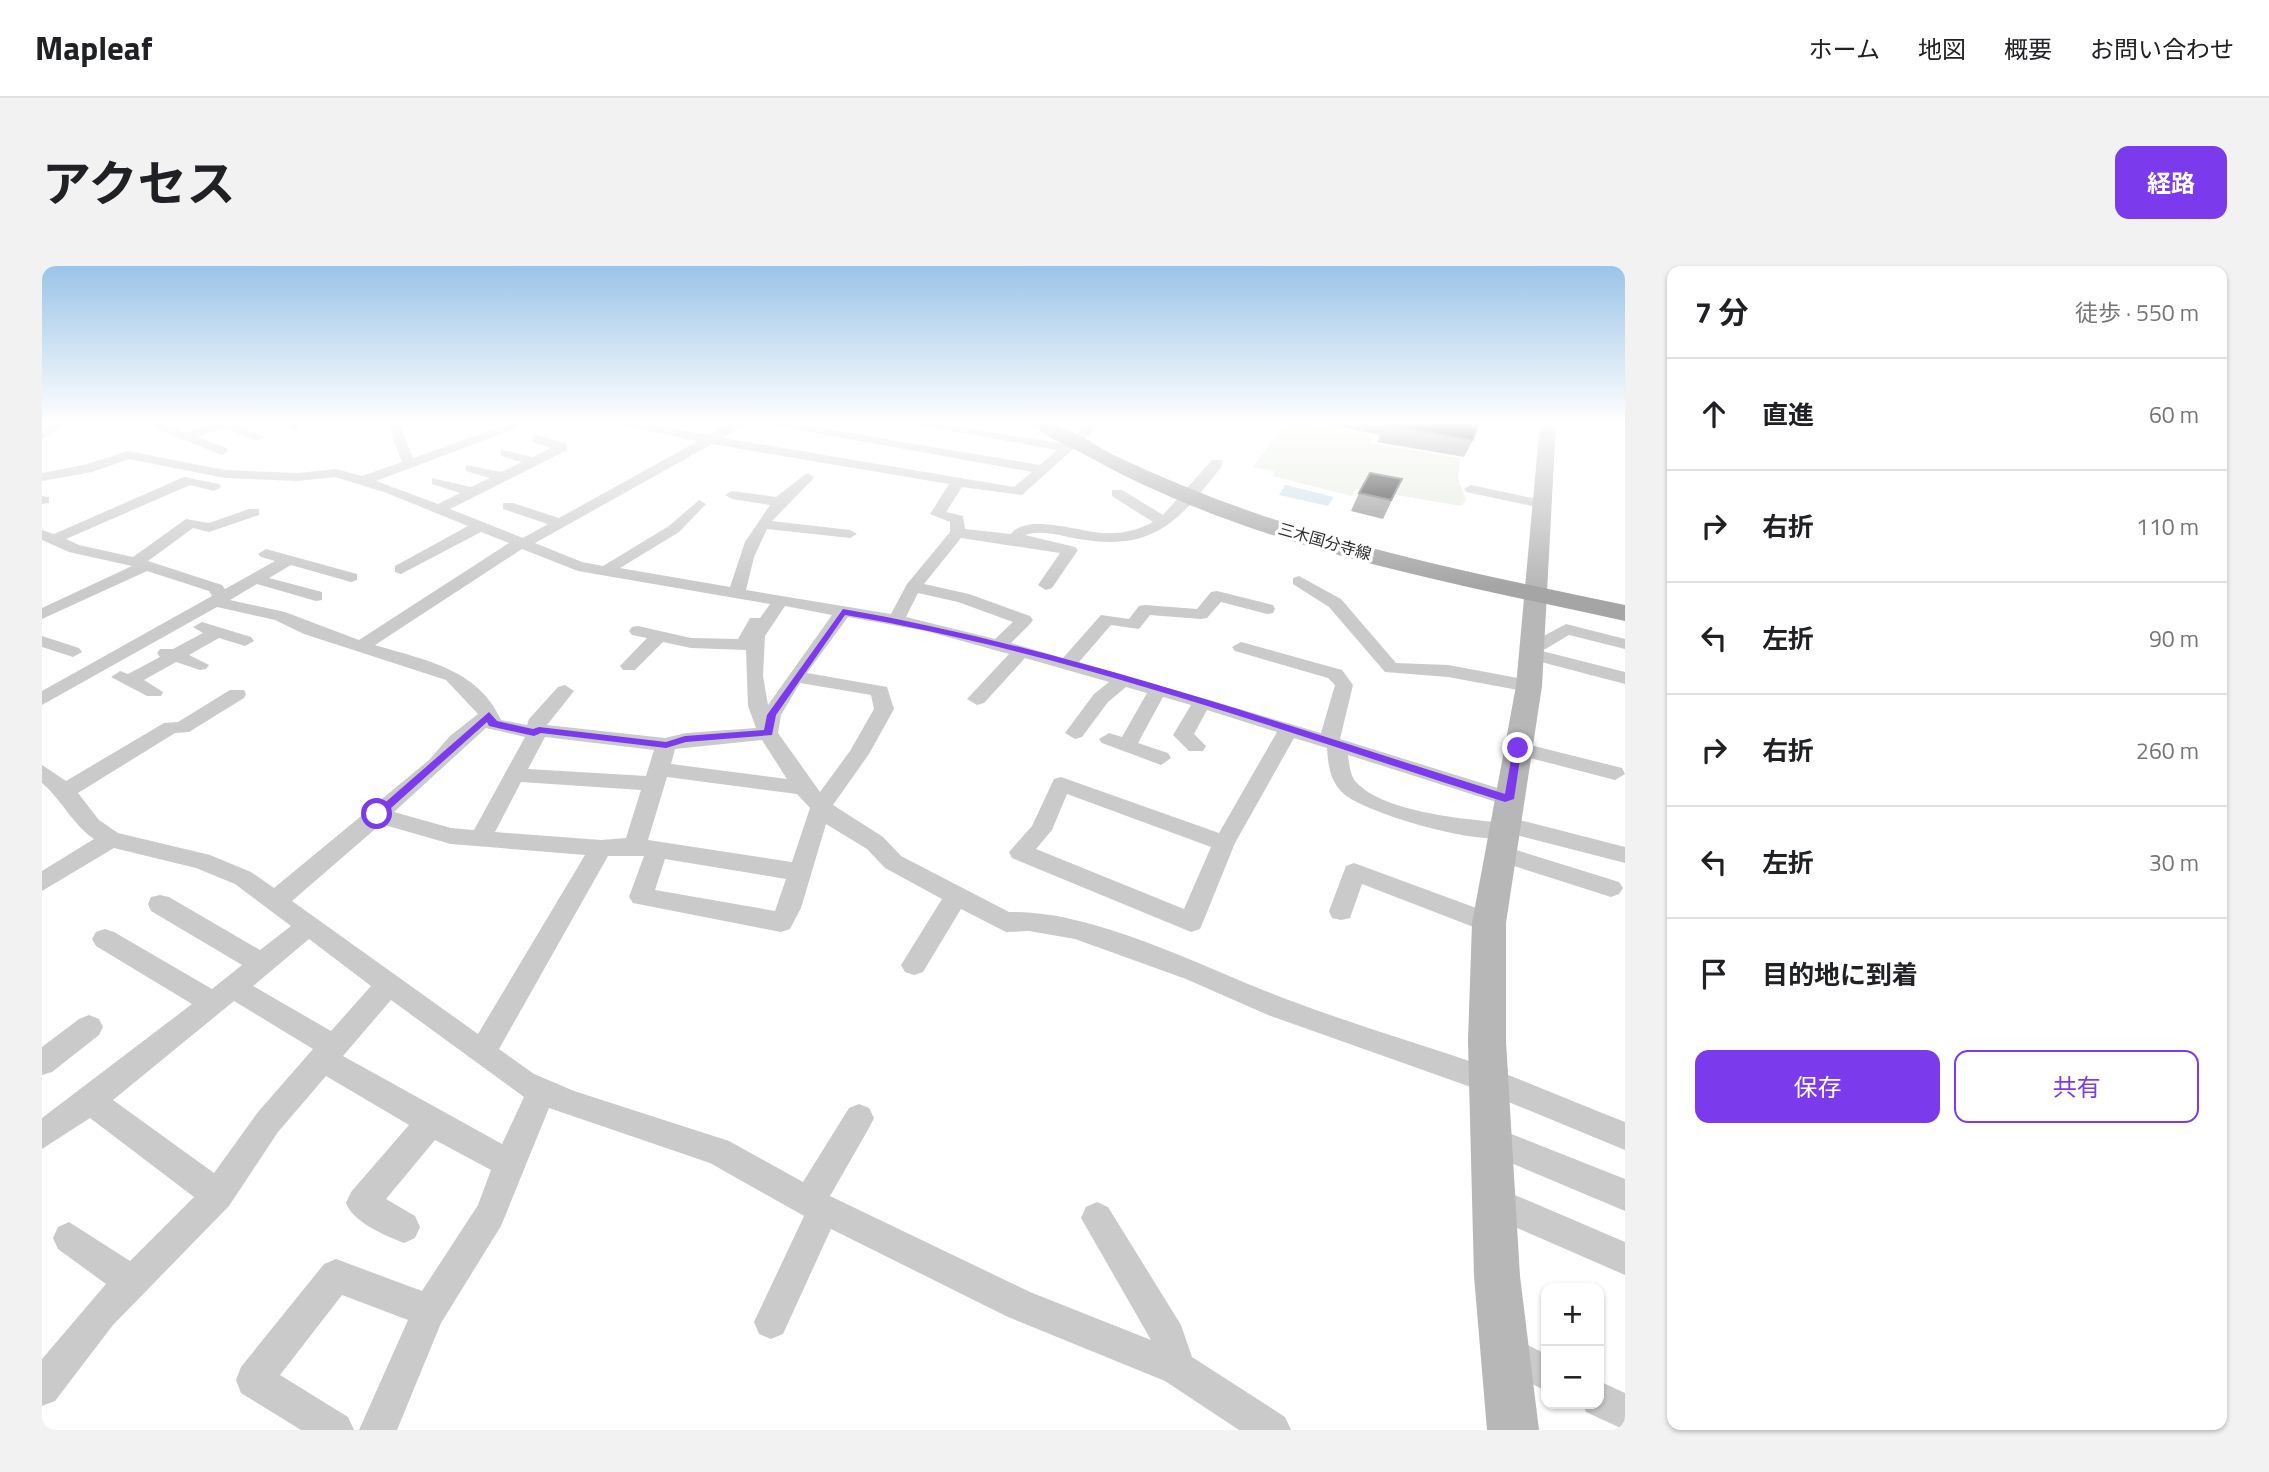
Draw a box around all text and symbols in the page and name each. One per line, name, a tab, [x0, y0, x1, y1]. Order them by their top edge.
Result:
text: Mapleaf	[35, 23, 153, 73]
text: ホーム	[1809, 31, 1880, 67]
text: 地図	[1918, 31, 1966, 67]
text: 概要	[2004, 31, 2052, 67]
text: お問い合わせ	[2090, 31, 2234, 67]
text: アクセス	[42, 145, 236, 220]
button: 経路	[2115, 146, 2227, 219]
text: 7 分	[1695, 289, 1748, 335]
text: 徒歩 · 550 m	[2075, 295, 2199, 330]
icon: ahead	[1695, 395, 1733, 433]
text: 直進	[1762, 395, 1814, 434]
text: 60 m	[2149, 397, 2199, 432]
icon: right	[1695, 507, 1733, 545]
text: 右折	[1762, 507, 1814, 546]
text: 110 m	[2136, 509, 2199, 544]
street label: 三木国分寺線	[1276, 516, 1374, 566]
icon: left	[1695, 619, 1733, 657]
text: 左折	[1762, 619, 1814, 658]
text: 90 m	[2149, 621, 2199, 656]
icon: right	[1695, 731, 1733, 769]
text: 右折	[1762, 731, 1814, 770]
route end	[1502, 732, 1533, 763]
text: 260 m	[2136, 733, 2199, 768]
route start	[361, 798, 392, 829]
icon: left	[1695, 843, 1733, 881]
text: 左折	[1762, 843, 1814, 882]
text: 30 m	[2149, 845, 2199, 880]
icon: arrive	[1695, 955, 1733, 993]
text: 目的地に到着	[1762, 955, 1918, 994]
button: 保存	[1695, 1050, 1940, 1123]
button: 共有	[1954, 1050, 2199, 1123]
map controls	[1541, 1283, 1604, 1409]
button: +	[1541, 1283, 1604, 1346]
button: −	[1541, 1346, 1604, 1409]

